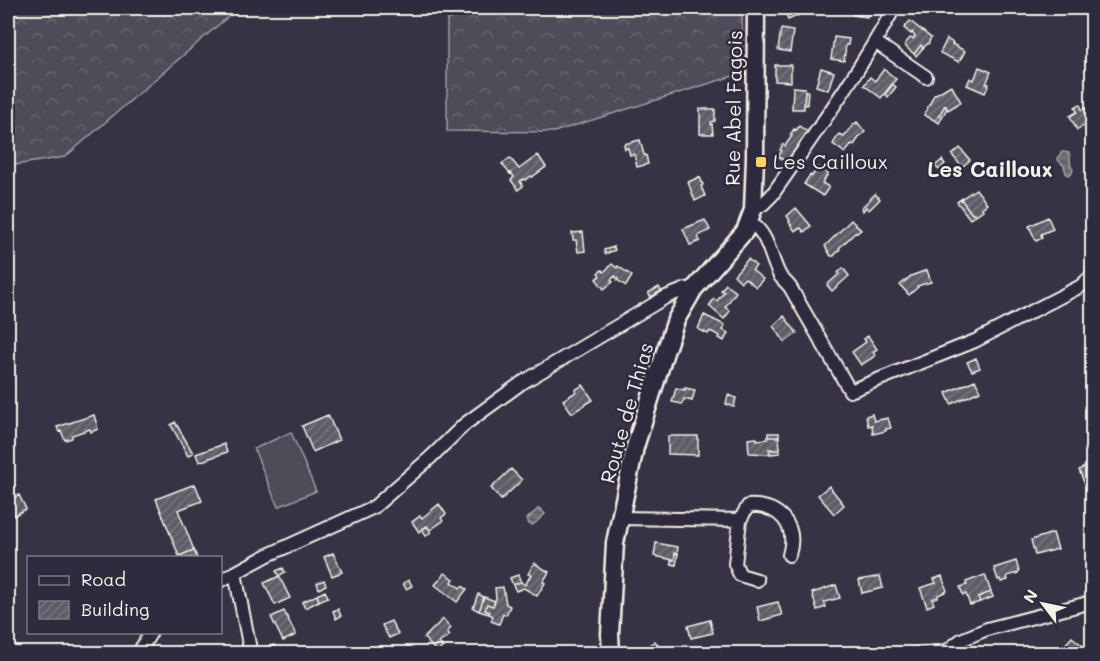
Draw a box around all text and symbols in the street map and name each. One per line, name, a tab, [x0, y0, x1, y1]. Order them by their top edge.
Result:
street label: Rue Abel Fagois	[719, 30, 747, 186]
place label: Les Cailloux	[773, 148, 888, 174]
marker: Les Cailloux	[754, 155, 768, 169]
district label: Les Cailloux	[927, 155, 1053, 182]
street label: Route de Thias	[594, 339, 659, 486]
legend	[27, 556, 222, 634]
text: Road	[81, 567, 126, 591]
north arrow	[1013, 574, 1073, 634]
text: N	[1018, 585, 1042, 607]
text: Building	[81, 597, 149, 621]

